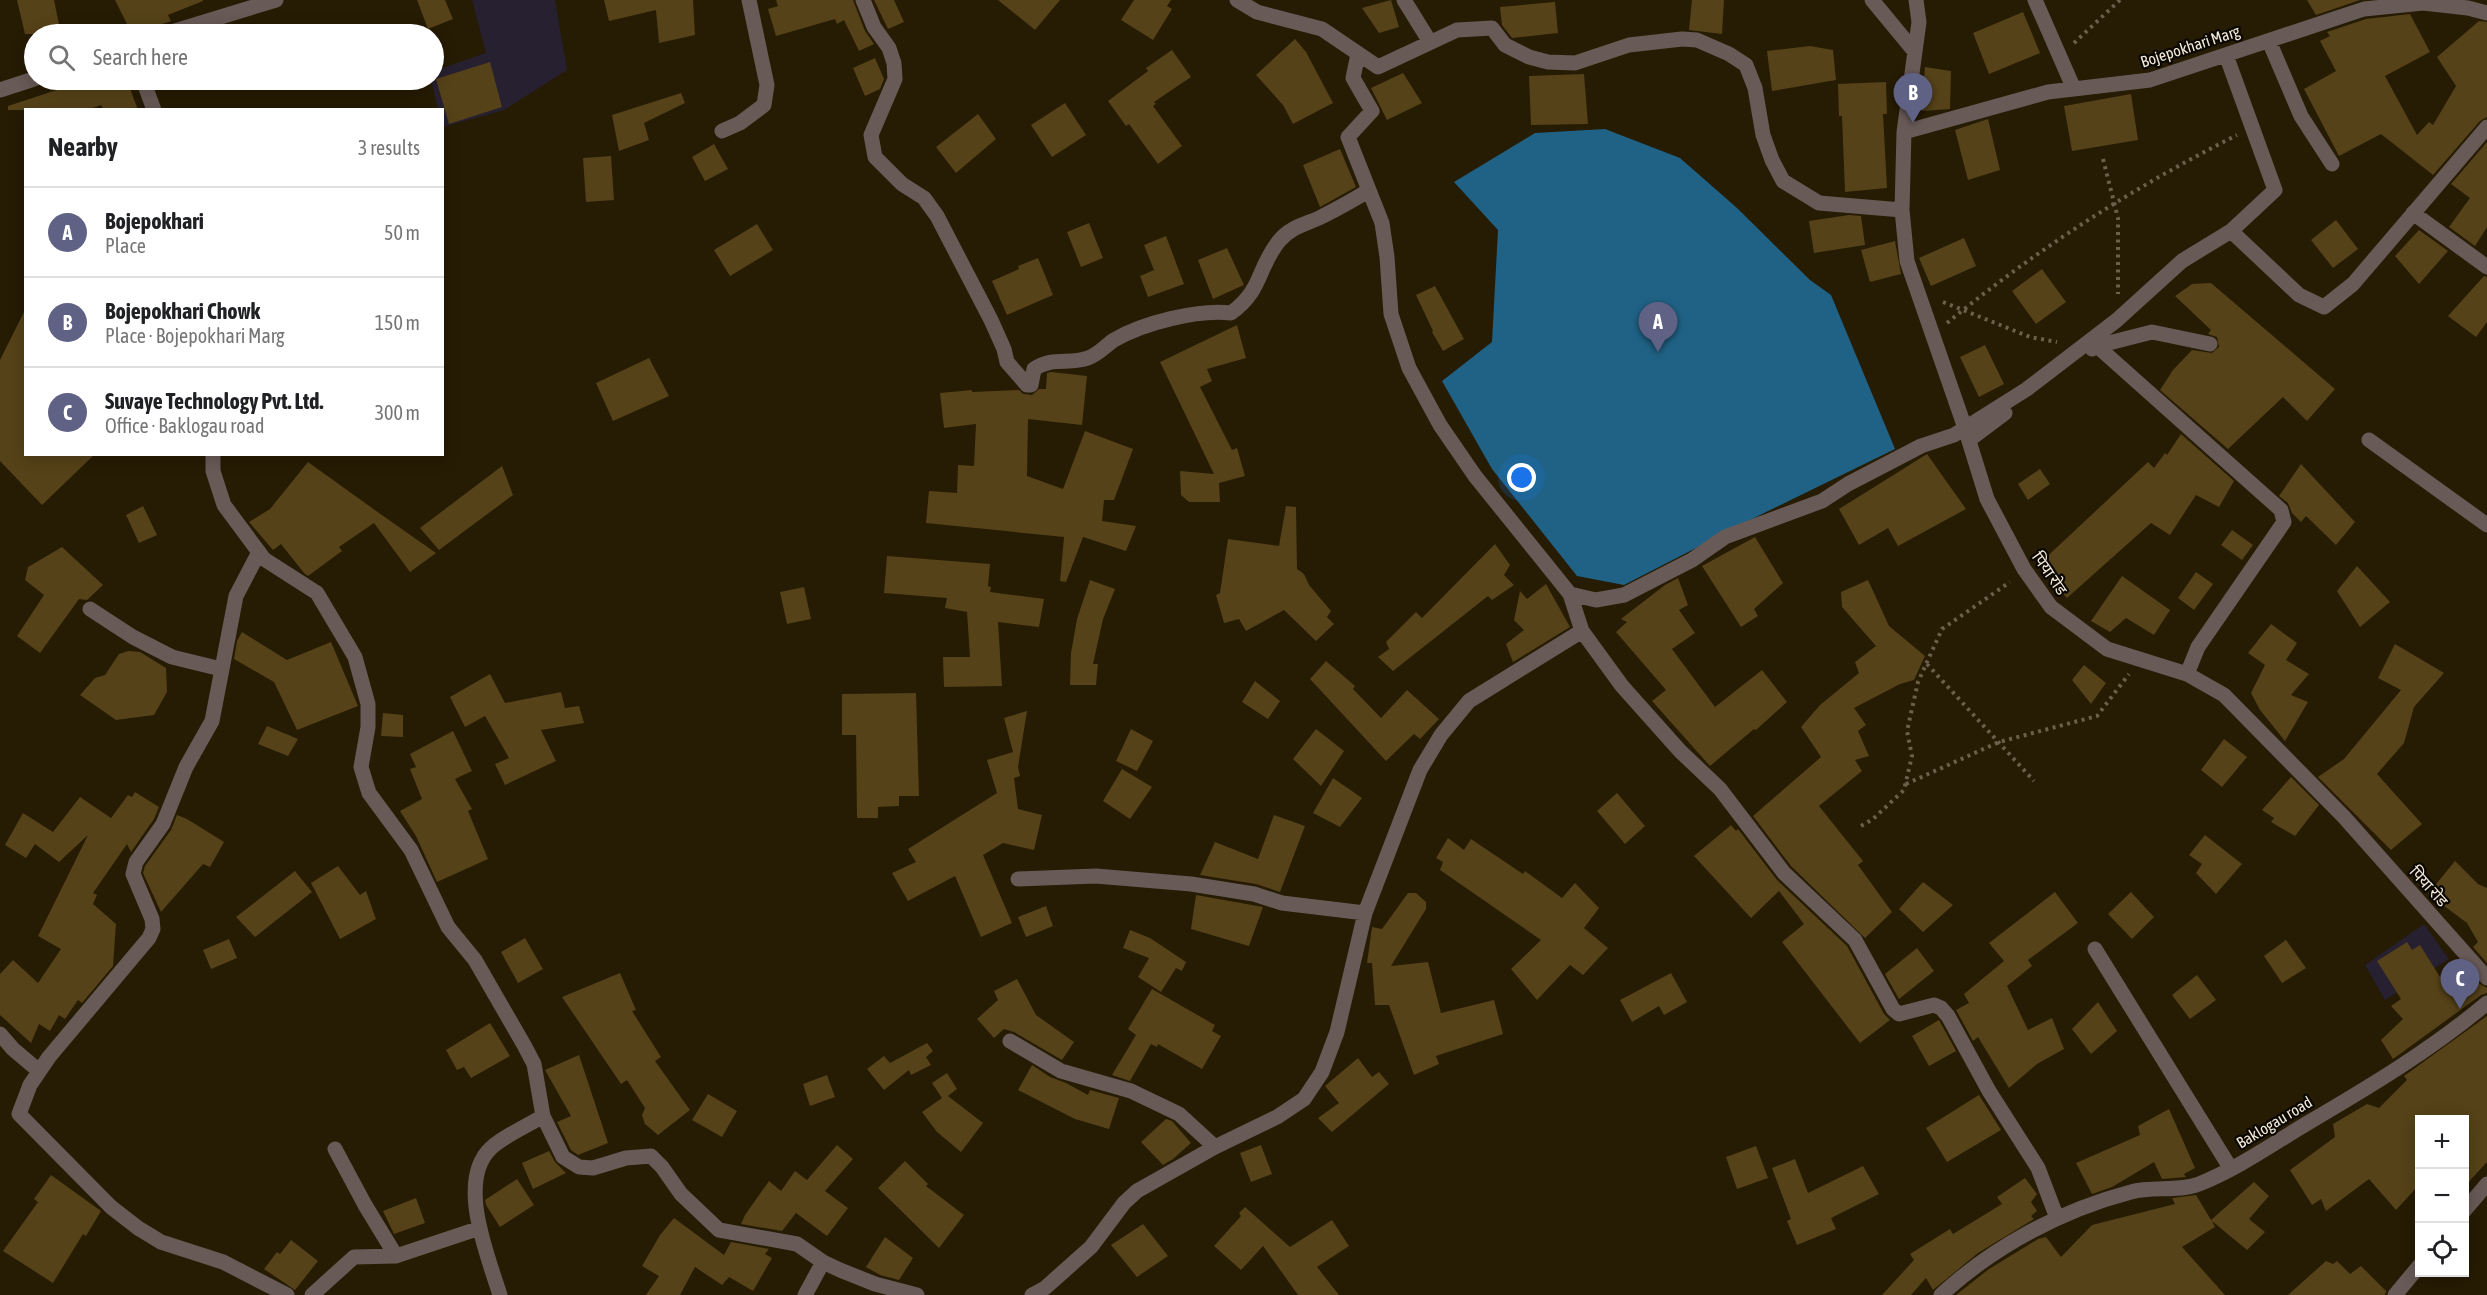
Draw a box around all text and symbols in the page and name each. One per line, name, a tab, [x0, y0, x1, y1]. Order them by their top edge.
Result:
street label: Bojepokhari Marg	[2138, 21, 2242, 71]
search box	[24, 24, 444, 90]
icon: search	[45, 41, 78, 74]
text: Search here	[93, 44, 188, 70]
pin: B	[1894, 74, 1932, 123]
text: Nearby	[48, 132, 118, 162]
text: 3 results	[358, 136, 420, 159]
text: Bojepokhari	[105, 208, 204, 234]
text: A	[63, 221, 72, 244]
text: 50 m	[384, 221, 420, 244]
text: Place	[105, 234, 146, 257]
text: Bojepokhari Chowk	[105, 298, 260, 324]
pin: A	[1638, 302, 1678, 352]
text: B	[63, 311, 72, 334]
text: 150 m	[375, 311, 420, 334]
text: Place · Bojepokhari Marg	[105, 324, 285, 347]
text: Suvaye Technology Pvt. Ltd.	[105, 388, 323, 414]
text: C	[63, 401, 72, 424]
text: 300 m	[375, 401, 420, 424]
text: Office · Baklogau road	[105, 414, 264, 437]
your location	[1507, 463, 1536, 492]
street label: पिया रोड	[2029, 548, 2071, 598]
street label: पिया रोड	[2406, 862, 2452, 910]
pin: C	[2440, 960, 2480, 1009]
street label: Baklogau road	[2233, 1092, 2316, 1152]
map controls	[2415, 1115, 2469, 1277]
button: +	[2415, 1115, 2469, 1169]
button: −	[2415, 1169, 2469, 1223]
button: locate	[2415, 1223, 2469, 1277]

